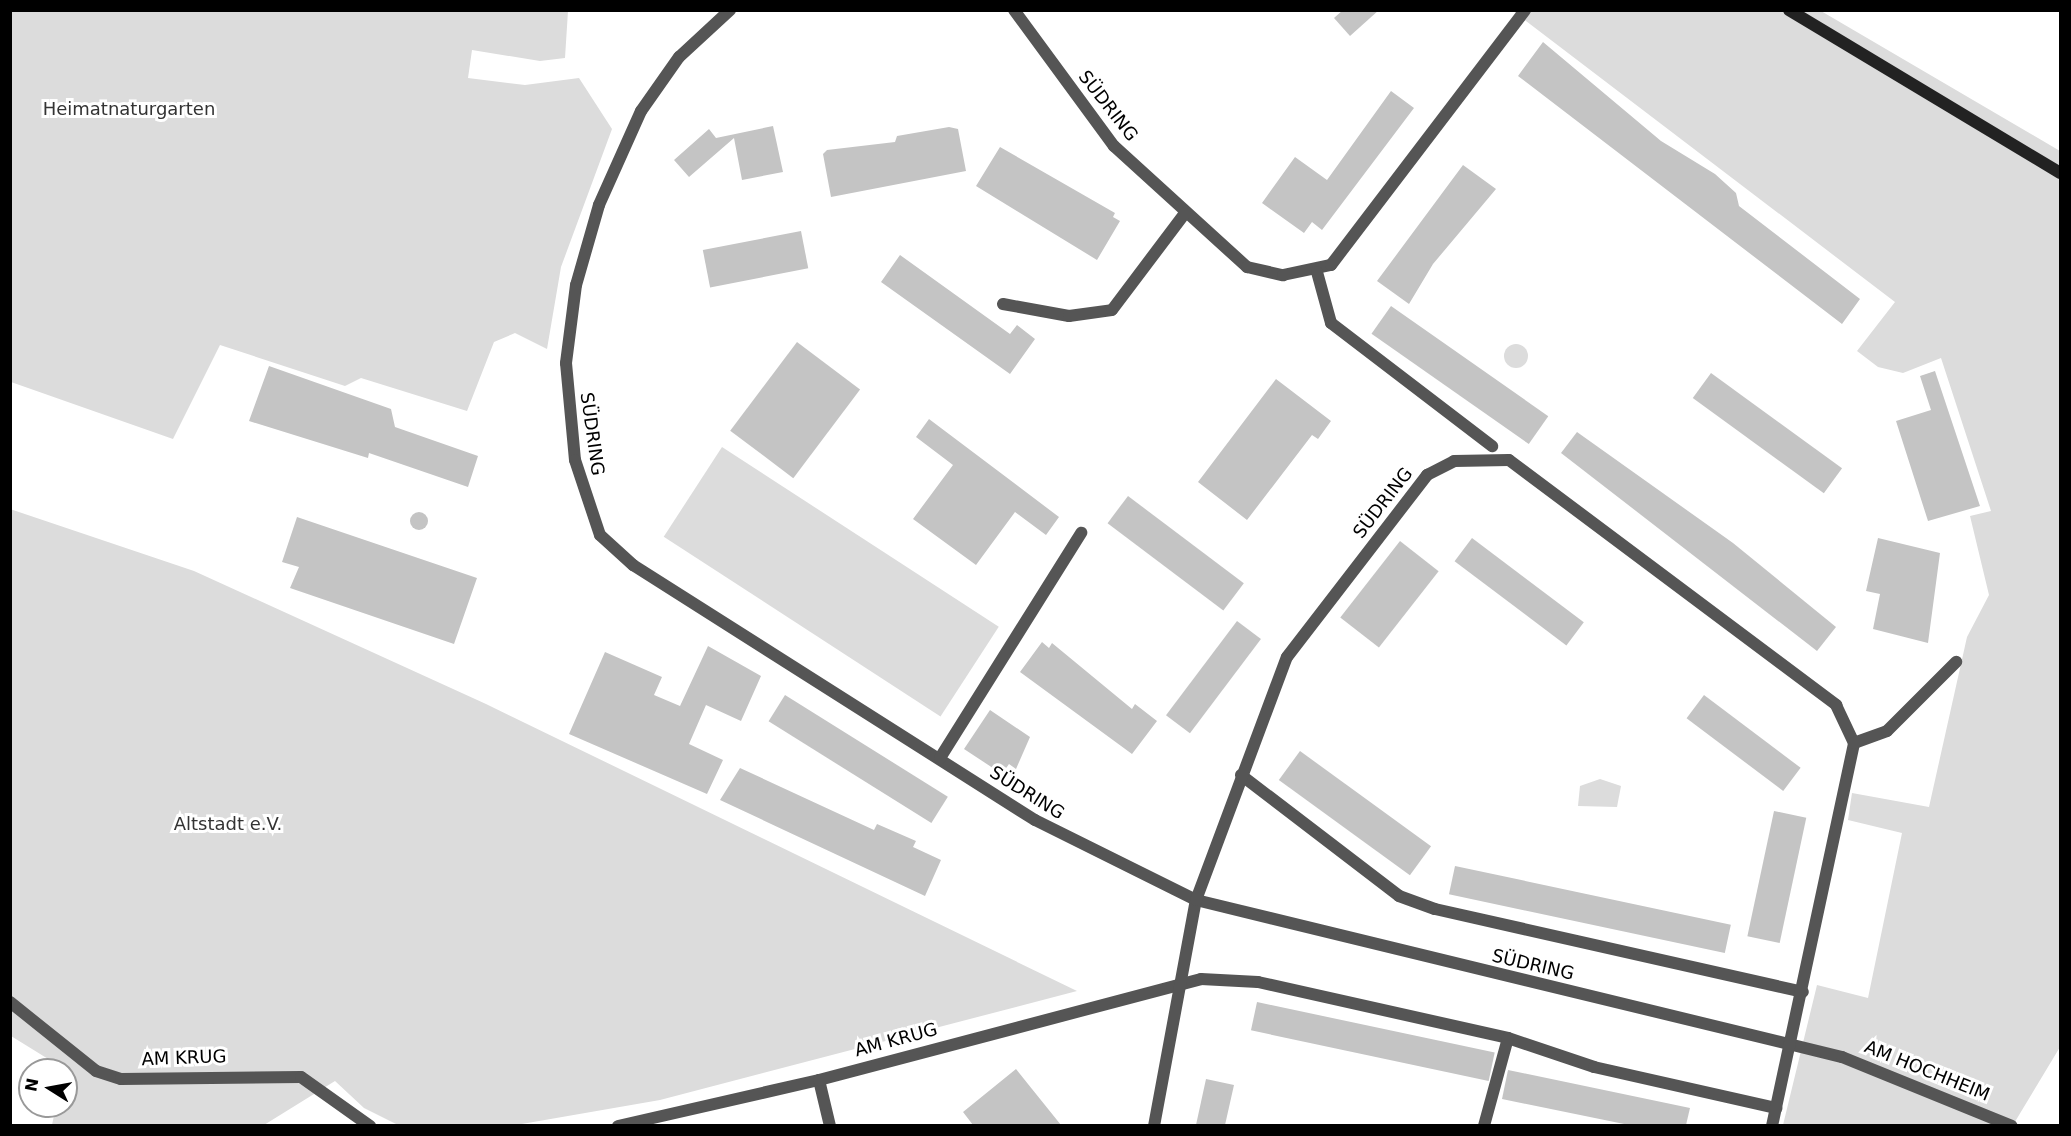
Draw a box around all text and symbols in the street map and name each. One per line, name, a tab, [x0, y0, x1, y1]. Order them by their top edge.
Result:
street label: SÜDRING	[1074, 66, 1142, 146]
park label: Heimatnaturgarten	[43, 98, 215, 120]
street label: SÜDRING	[575, 391, 609, 477]
street label: SÜDRING	[1349, 463, 1417, 543]
street label: SÜDRING	[986, 762, 1068, 824]
park label: Altstadt e.V.	[174, 813, 282, 835]
street label: SÜDRING	[1490, 945, 1576, 985]
street label: AM KRUG	[852, 1019, 940, 1061]
street label: AM HOCHHEIM	[1861, 1036, 1993, 1106]
street label: AM KRUG	[141, 1046, 227, 1070]
north arrow	[18, 1058, 78, 1118]
text: N	[21, 1076, 42, 1093]

